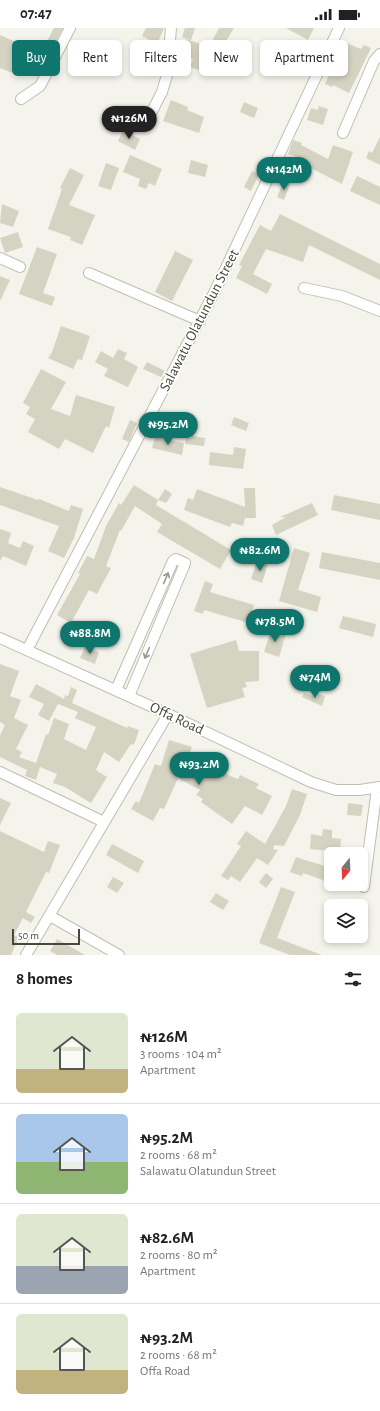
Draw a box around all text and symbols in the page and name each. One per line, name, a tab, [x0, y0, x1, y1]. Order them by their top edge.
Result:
text: 07:47	[20, 6, 52, 21]
chip: Buy	[12, 40, 60, 76]
chip: Rent	[68, 40, 122, 76]
chip: Filters	[130, 40, 191, 76]
chip: New	[199, 40, 252, 76]
chip: Apartment	[260, 40, 348, 76]
pin: ₦126M	[101, 106, 157, 140]
text: ₦126M	[111, 112, 147, 125]
pin: ₦142M	[256, 157, 312, 191]
text: ₦142M	[266, 163, 302, 176]
street label: Salawatu Olatundun Street	[157, 247, 242, 394]
pin: ₦95.2M	[135, 412, 201, 446]
text: ₦95.2M	[148, 418, 188, 431]
pin: ₦82.6M	[227, 538, 293, 572]
text: ₦82.6M	[239, 544, 281, 557]
one-way arrow	[162, 572, 170, 584]
pin: ₦78.5M	[242, 609, 308, 643]
text: ₦78.5M	[255, 615, 295, 628]
pin: ₦88.8M	[57, 621, 123, 655]
text: ₦88.8M	[69, 627, 111, 640]
one-way arrow	[143, 647, 150, 659]
pin: ₦74M	[291, 665, 339, 699]
text: ₦74M	[299, 671, 331, 684]
street label: Offa Road	[147, 699, 206, 738]
pin: ₦93.2M	[166, 752, 232, 786]
text: ₦93.2M	[179, 758, 219, 771]
north arrow	[324, 847, 368, 891]
map controls	[324, 847, 368, 943]
button: layers	[324, 899, 368, 943]
scale bar	[12, 927, 80, 946]
text: 50 m	[18, 930, 39, 941]
icon: filters	[342, 968, 364, 990]
text: 8 homes	[16, 970, 73, 987]
text: ₦126M	[140, 1028, 188, 1045]
icon: home	[48, 1029, 96, 1077]
text: 3 rooms · 104 m²	[140, 1048, 221, 1061]
text: Apartment	[140, 1064, 195, 1077]
text: ₦95.2M	[140, 1129, 193, 1146]
icon: home	[48, 1130, 96, 1178]
text: 2 rooms · 68 m²	[140, 1149, 217, 1162]
text: Salawatu Olatundun Street	[140, 1165, 276, 1178]
text: ₦82.6M	[140, 1229, 194, 1246]
icon: home	[48, 1230, 96, 1278]
text: 2 rooms · 80 m²	[140, 1249, 217, 1262]
text: Apartment	[140, 1265, 195, 1278]
text: ₦93.2M	[140, 1329, 193, 1346]
icon: home	[48, 1330, 96, 1378]
text: 2 rooms · 68 m²	[140, 1349, 217, 1362]
text: Offa Road	[140, 1365, 190, 1378]

